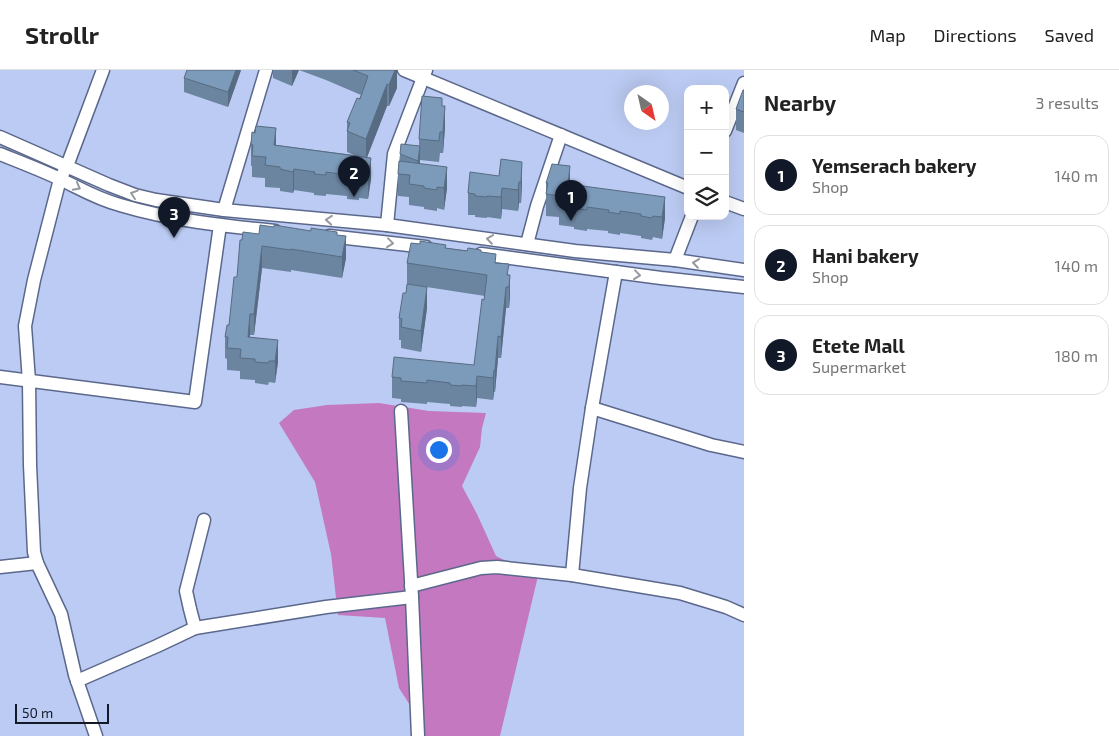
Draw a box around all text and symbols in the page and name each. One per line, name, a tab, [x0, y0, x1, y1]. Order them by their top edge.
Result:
text: Strollr	[25, 20, 99, 49]
text: Map	[869, 24, 906, 46]
text: Directions	[934, 24, 1017, 46]
text: Saved	[1045, 24, 1094, 46]
north arrow	[624, 85, 669, 130]
map controls	[684, 85, 729, 220]
button: +	[684, 85, 729, 130]
text: Nearby	[764, 90, 836, 115]
text: 3 results	[1036, 93, 1099, 112]
button: −	[684, 130, 729, 175]
text: Yemserach bakery	[812, 154, 977, 177]
pin: 2	[338, 156, 370, 197]
text: 1	[778, 166, 784, 185]
text: 140 m	[1055, 166, 1098, 185]
button: layers	[684, 175, 729, 220]
text: Shop	[812, 177, 849, 196]
pin: 1	[555, 180, 587, 221]
one-way arrow	[72, 181, 81, 191]
one-way arrow	[130, 189, 138, 199]
pin: 3	[158, 197, 190, 238]
one-way arrow	[325, 215, 333, 226]
one-way arrow	[486, 235, 495, 245]
one-way arrow	[386, 237, 395, 247]
text: Hani bakery	[812, 244, 919, 267]
text: 2	[776, 256, 786, 275]
text: 140 m	[1055, 256, 1098, 275]
one-way arrow	[691, 258, 699, 269]
text: Shop	[812, 267, 849, 286]
one-way arrow	[634, 269, 642, 280]
text: Etete Mall	[812, 334, 905, 357]
text: 3	[776, 346, 786, 365]
text: 180 m	[1055, 346, 1098, 365]
text: Supermarket	[812, 357, 906, 376]
your location	[426, 437, 452, 463]
scale bar	[15, 701, 109, 724]
text: 50 m	[22, 704, 53, 721]

